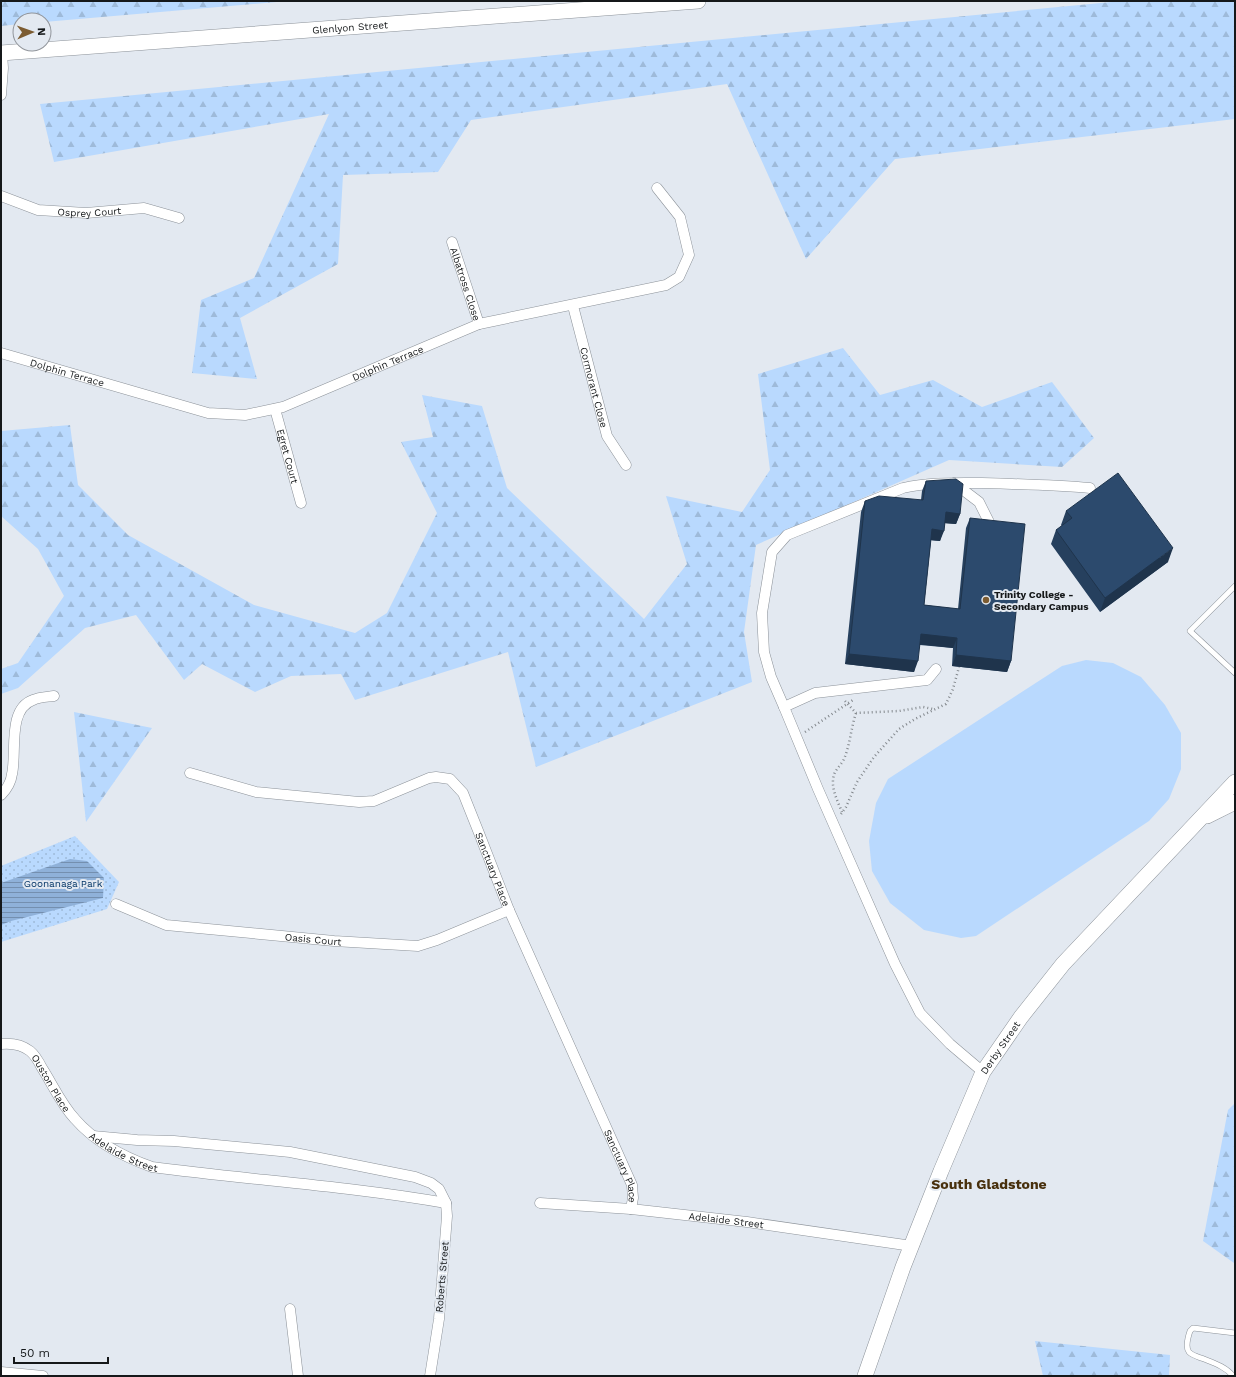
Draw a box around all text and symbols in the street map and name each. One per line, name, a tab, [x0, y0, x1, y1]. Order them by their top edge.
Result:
north arrow	[12, 12, 52, 52]
street label: Glenlyon Street	[312, 19, 389, 35]
text: N	[35, 27, 48, 36]
street label: Osprey Court	[57, 204, 122, 219]
street label: Albatross Close	[449, 246, 483, 322]
street label: Dolphin Terrace	[350, 343, 425, 383]
street label: Cormorant Close	[578, 346, 610, 429]
street label: Dolphin Terrace	[29, 356, 106, 388]
street label: Egret Court	[275, 428, 301, 485]
place label: Trinity College - Secondary Campus	[994, 589, 1089, 612]
marker: Trinity College - Secondary Campus	[981, 595, 991, 605]
street label: Sanctuary Place	[474, 831, 513, 908]
park label: Goonanaga Park	[24, 878, 103, 889]
street label: Oasis Court	[284, 931, 343, 947]
street label: Derby Street	[978, 1018, 1022, 1076]
street label: Ouston Place	[30, 1052, 73, 1114]
street label: Sanctuary Place	[602, 1128, 639, 1204]
street label: Adelaide Street	[87, 1130, 159, 1173]
district label: South Gladstone	[931, 1176, 1047, 1192]
street label: Adelaide Street	[688, 1210, 765, 1230]
street label: Roberts Street	[433, 1240, 451, 1313]
scale bar	[14, 1339, 108, 1365]
text: 50 m	[20, 1346, 50, 1360]

